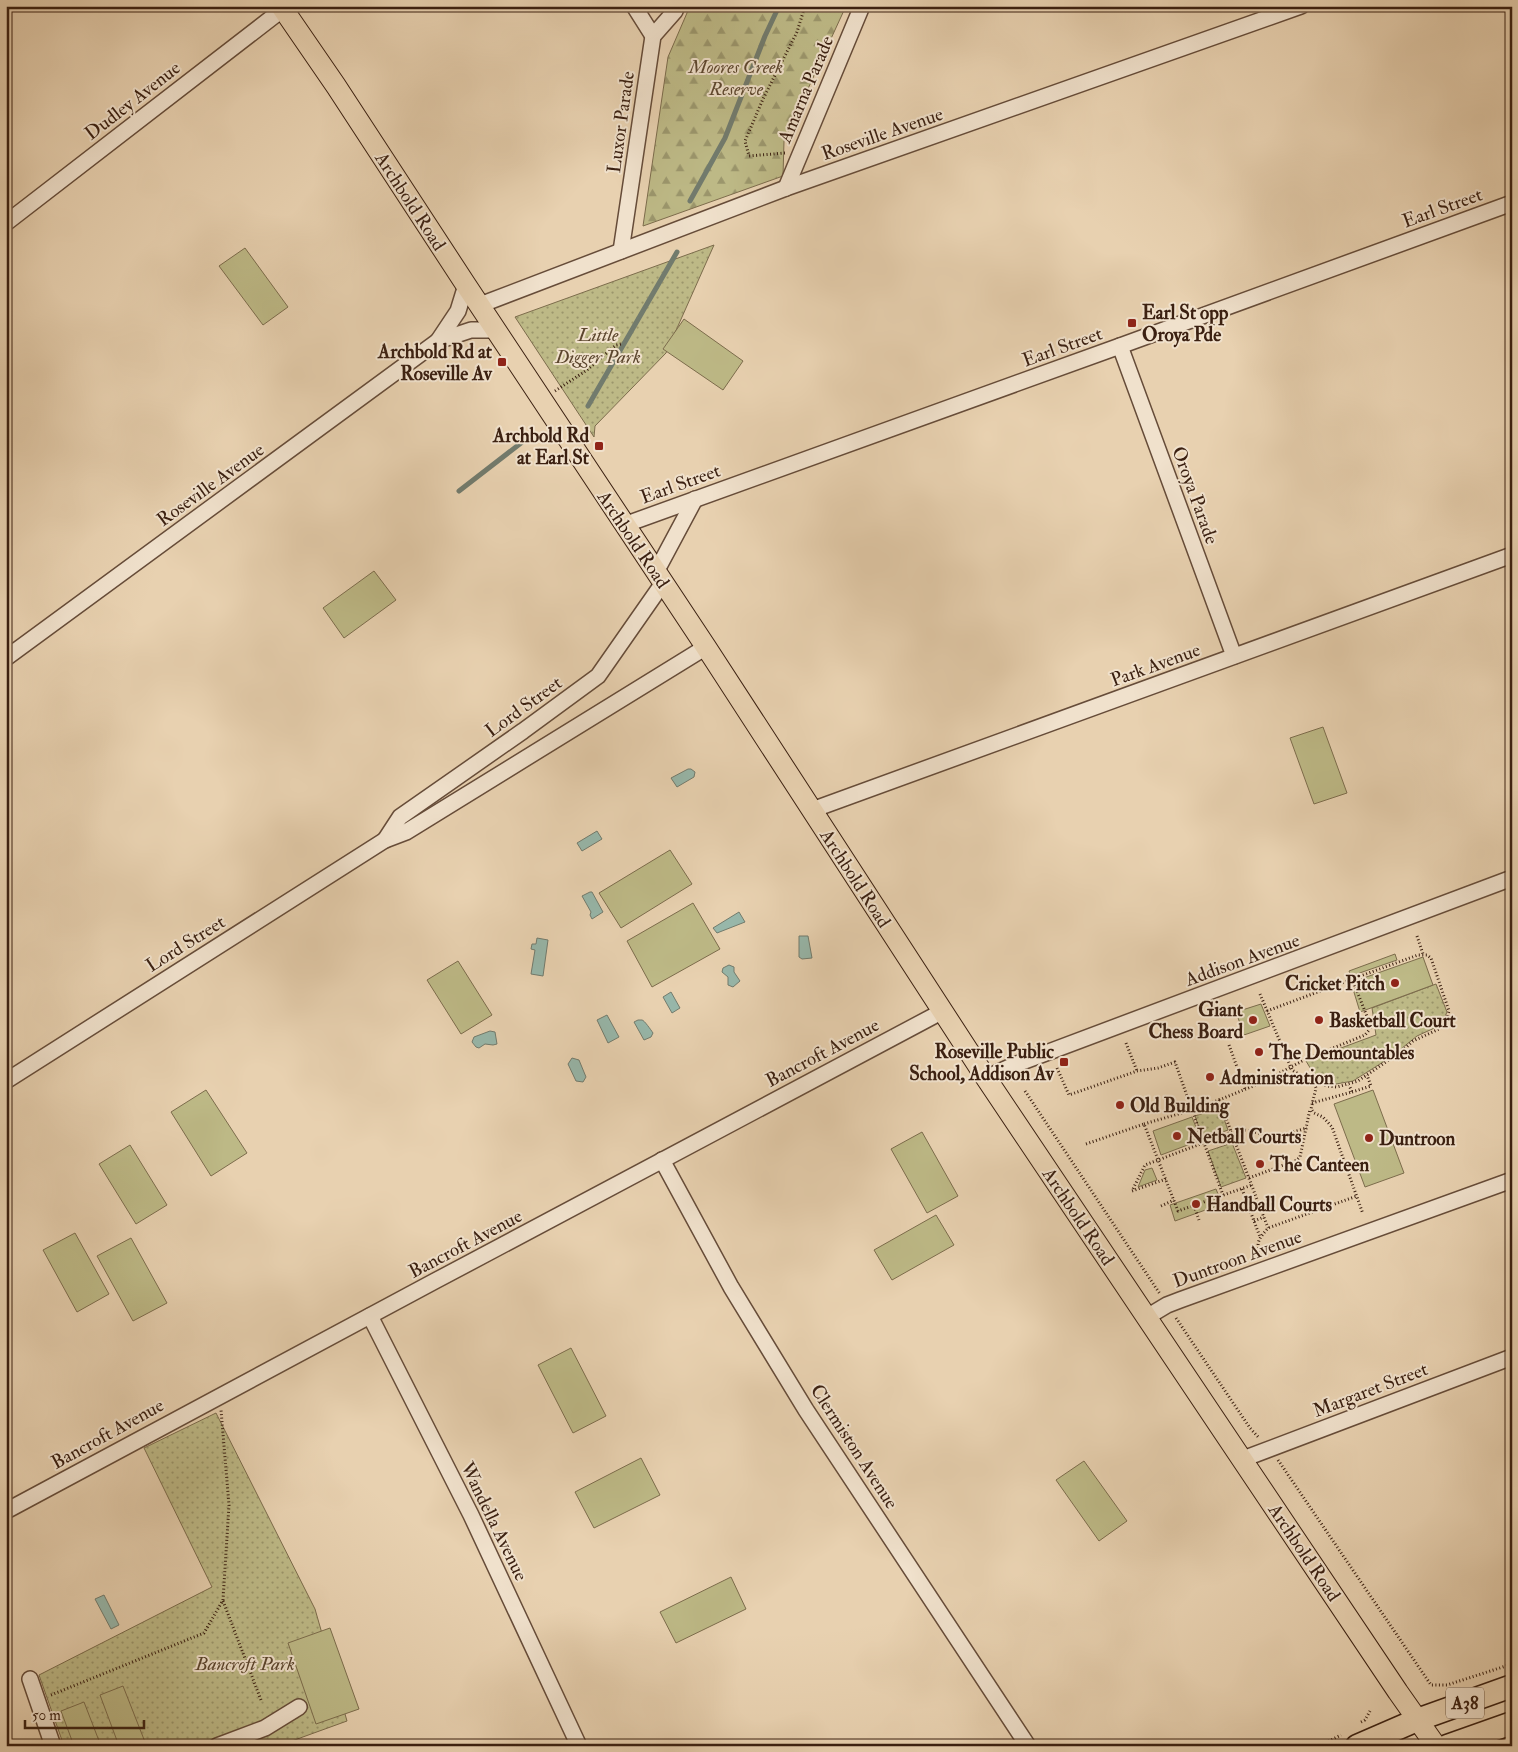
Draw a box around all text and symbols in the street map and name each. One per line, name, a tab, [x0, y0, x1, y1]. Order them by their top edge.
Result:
street label: Amarna Parade	[772, 32, 839, 147]
park label: Moores Creek Reserve	[688, 55, 783, 101]
street label: Dudley Avenue	[80, 56, 185, 146]
street label: Luxor Parade	[602, 70, 640, 175]
street label: Roseville Avenue	[818, 102, 946, 166]
street label: Archbold Road	[369, 147, 451, 256]
street label: Earl Street	[1399, 182, 1486, 233]
place label: Earl St opp Oroya Pde	[1142, 301, 1229, 348]
marker: Earl St opp Oroya Pde	[1126, 317, 1138, 329]
street label: Earl Street	[1019, 321, 1106, 372]
park label: Little Digger Park	[554, 323, 641, 369]
place label: Archbold Rd at Roseville Av	[377, 340, 493, 386]
marker: Archbold Rd at Roseville Av	[496, 356, 508, 368]
place label: Archbold Rd at Earl St	[492, 424, 590, 470]
street label: Roseville Avenue	[152, 438, 269, 532]
marker: Archbold Rd at Earl St	[593, 440, 605, 452]
street label: Oroya Parade	[1166, 443, 1224, 548]
street label: Earl Street	[637, 458, 724, 509]
street label: Archbold Road	[591, 485, 675, 594]
street label: Park Avenue	[1107, 638, 1203, 692]
street label: Lord Street	[480, 671, 567, 743]
street label: Archbold Road	[814, 824, 896, 933]
street label: Lord Street	[141, 910, 230, 978]
street label: Addison Avenue	[1181, 928, 1303, 992]
place label: Cricket Pitch	[1285, 972, 1385, 996]
marker: Cricket Pitch	[1389, 977, 1401, 989]
place label: Giant Chess Board	[1148, 998, 1244, 1044]
place label: Basketball Court	[1329, 1009, 1457, 1033]
street label: Bancroft Avenue	[762, 1013, 883, 1093]
marker: Giant Chess Board	[1247, 1014, 1259, 1026]
marker: Basketball Court	[1313, 1014, 1325, 1026]
place label: Roseville Public School, Addison Av	[909, 1040, 1055, 1086]
place label: The Demountables	[1268, 1041, 1415, 1065]
marker: The Demountables	[1253, 1046, 1265, 1058]
marker: Roseville Public School, Addison Av	[1058, 1056, 1070, 1068]
place label: Administration	[1219, 1066, 1334, 1090]
marker: Administration	[1204, 1071, 1216, 1083]
place label: Old Building	[1130, 1094, 1230, 1119]
marker: Old Building	[1114, 1099, 1126, 1111]
place label: Netball Courts	[1186, 1125, 1302, 1149]
place label: Duntroon	[1379, 1127, 1455, 1151]
marker: Netball Courts	[1171, 1130, 1183, 1142]
marker: Duntroon	[1363, 1132, 1375, 1144]
place label: The Canteen	[1269, 1153, 1369, 1177]
marker: The Canteen	[1254, 1158, 1266, 1170]
street label: Archbold Road	[1036, 1162, 1120, 1271]
place label: Handball Courts	[1206, 1193, 1332, 1217]
marker: Handball Courts	[1190, 1198, 1202, 1210]
street label: Bancroft Avenue	[405, 1204, 526, 1284]
street label: Duntroon Avenue	[1170, 1225, 1305, 1293]
street label: Margaret Street	[1309, 1357, 1431, 1423]
street label: Clermiston Avenue	[805, 1380, 903, 1514]
street label: Bancroft Avenue	[47, 1393, 168, 1475]
street label: Wandella Avenue	[455, 1457, 533, 1585]
street label: Archbold Road	[1262, 1498, 1346, 1607]
park label: Bancroft Park	[194, 1652, 295, 1676]
road number: A38	[1446, 1688, 1484, 1719]
scale bar	[25, 1697, 144, 1729]
text: 50 m	[32, 1706, 61, 1725]

